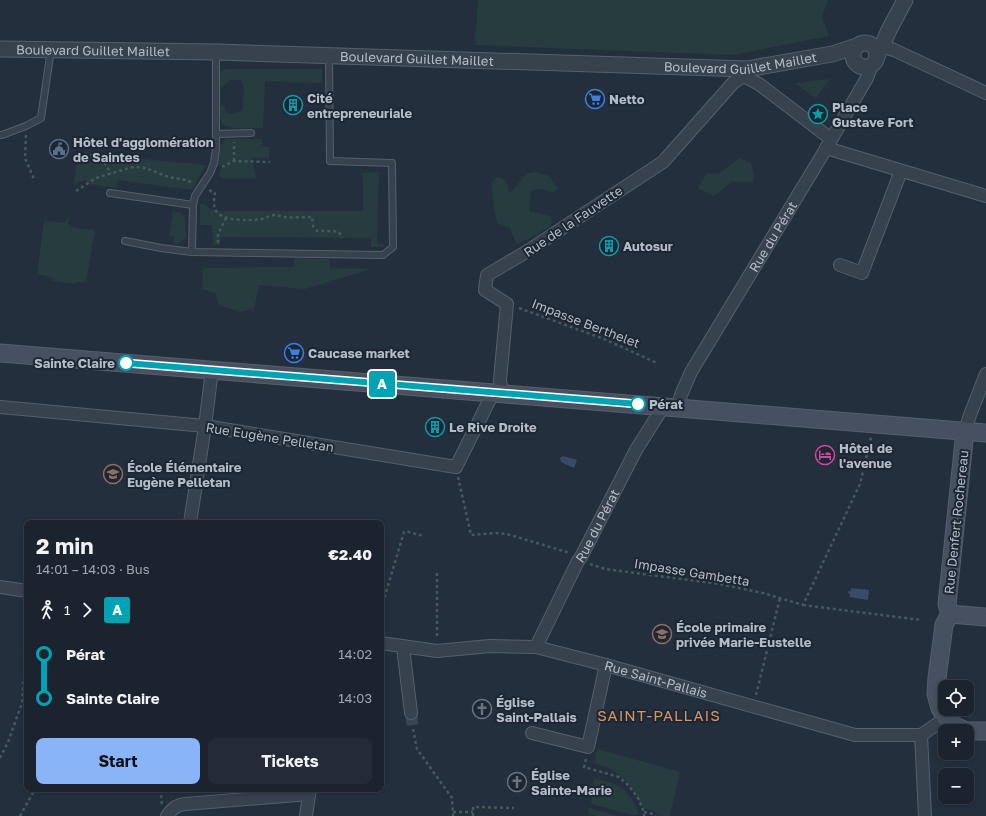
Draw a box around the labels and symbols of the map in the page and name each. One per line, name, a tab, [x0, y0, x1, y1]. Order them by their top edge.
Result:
street label: Boulevard Guillet Maillet	[16, 41, 170, 59]
street label: Boulevard Guillet Maillet	[340, 48, 494, 69]
street label: Boulevard Guillet Maillet	[664, 49, 818, 77]
supermarket icon: Netto	[584, 88, 606, 110]
place label: Cité entrepreneuriale	[307, 90, 413, 121]
place label: Netto	[609, 91, 645, 107]
building icon: Cité entrepreneuriale	[282, 94, 304, 116]
place label: Place Gustave Fort	[832, 99, 913, 130]
place icon: Place Gustave Fort	[807, 103, 829, 125]
place label: Hôtel d'agglomération de Saintes	[73, 134, 214, 165]
public building icon: Hôtel d'agglomération de Saintes	[48, 138, 70, 160]
street label: Rue de la Fauvette	[521, 182, 625, 260]
street label: Rue du Pérat	[745, 198, 800, 275]
building icon: Autosur	[598, 235, 620, 257]
place label: Autosur	[623, 238, 673, 254]
street label: Impasse Berthelet	[530, 295, 642, 351]
supermarket icon: Caucase market	[283, 342, 305, 364]
place label: Caucase market	[308, 345, 410, 361]
place label: Sainte Claire	[34, 355, 115, 371]
marker: Sainte Claire	[118, 355, 134, 371]
line badge: A	[369, 371, 395, 397]
marker: Pérat	[630, 396, 646, 412]
place label: Pérat	[649, 396, 683, 412]
building icon: Le Rive Droite	[424, 416, 446, 438]
street label: Rue Eugène Pelletan	[205, 419, 335, 455]
place label: Le Rive Droite	[449, 419, 537, 435]
place label: Hôtel de l'avenue	[839, 440, 893, 471]
hotel icon: Hôtel de l'avenue	[814, 444, 836, 466]
street label: Rue Denfert Rochereau	[940, 449, 972, 595]
place label: École Élémentaire Eugène Pelletan	[127, 459, 242, 490]
school or university icon: École Élémentaire Eugène Pelletan	[102, 463, 124, 485]
street label: Rue du Pérat	[572, 487, 622, 565]
street label: Impasse Gambetta	[633, 555, 751, 589]
place label: École primaire privée Marie-Eustelle	[676, 619, 812, 650]
school or university icon: École primaire privée Marie-Eustelle	[651, 623, 673, 645]
street label: Rue Saint-Pallais	[603, 657, 709, 701]
place label: Église Saint-Pallais	[496, 694, 577, 725]
church icon: Église Saint-Pallais	[471, 698, 493, 720]
district label: SAINT-PALLAIS	[597, 706, 721, 724]
place label: Église Sainte-Marie	[531, 767, 612, 798]
church icon: Église Sainte-Marie	[506, 771, 528, 793]

